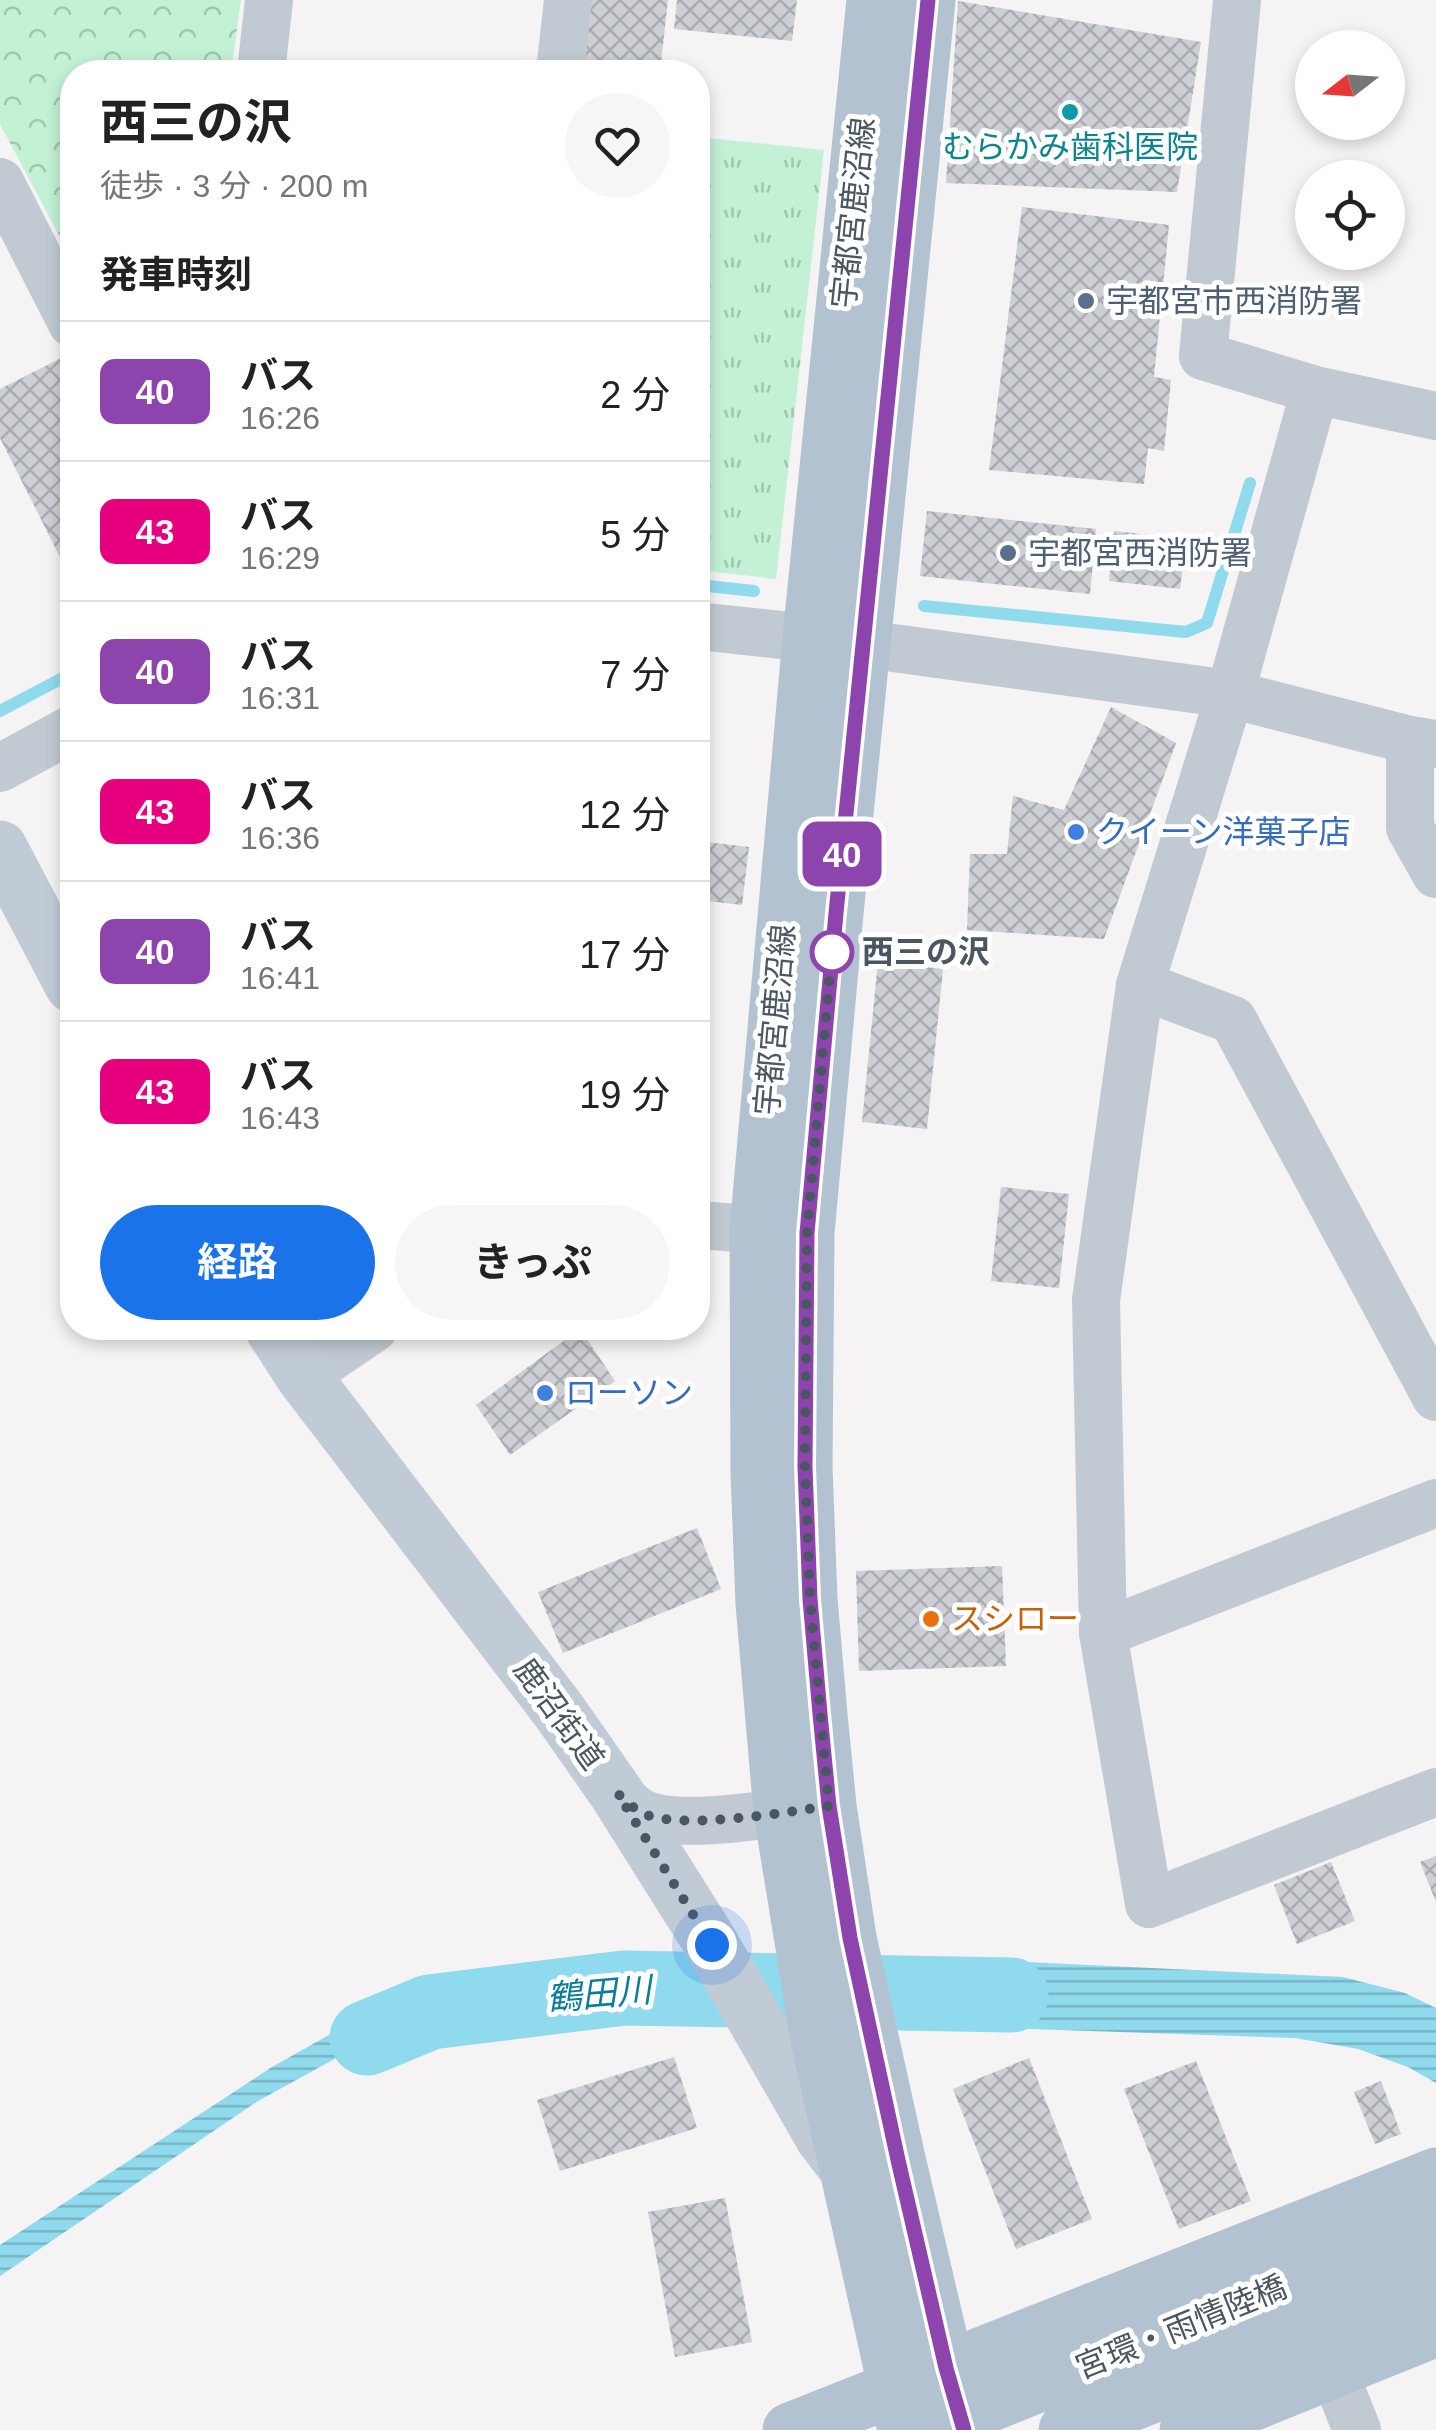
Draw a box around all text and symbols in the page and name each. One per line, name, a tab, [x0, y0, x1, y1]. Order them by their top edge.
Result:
north arrow	[1295, 30, 1405, 140]
map controls	[1295, 30, 1405, 270]
button: heart	[565, 93, 670, 198]
text: 西三の沢	[100, 96, 292, 149]
marker: むらかみ歯科医院	[1059, 101, 1081, 123]
street label: 宇都宮鹿沼線	[825, 116, 881, 310]
place label: むらかみ歯科医院	[942, 129, 1198, 165]
button: locate	[1295, 160, 1405, 270]
text: 徒歩 · 3 分 · 200 m	[100, 168, 369, 204]
text: 発車時刻	[100, 254, 252, 296]
place label: 宇都宮市西消防署	[1106, 283, 1362, 319]
marker: 宇都宮市西消防署	[1075, 290, 1097, 312]
text: バス	[240, 355, 316, 397]
text: 40	[136, 372, 174, 411]
text: 2 分	[600, 374, 670, 416]
text: 16:26	[240, 400, 320, 436]
text: バス	[240, 495, 316, 537]
text: 43	[136, 512, 174, 551]
text: 5 分	[600, 514, 670, 556]
place label: 宇都宮西消防署	[1028, 535, 1252, 571]
text: 16:29	[240, 540, 320, 576]
marker: 宇都宮西消防署	[997, 542, 1019, 564]
text: バス	[240, 635, 316, 677]
text: 40	[136, 652, 174, 691]
text: 7 分	[600, 654, 670, 696]
text: 16:31	[240, 680, 320, 716]
text: バス	[240, 775, 316, 817]
text: 43	[136, 792, 174, 831]
text: 12 分	[579, 794, 670, 836]
place label: クイーン洋菓子店	[1096, 814, 1350, 850]
text: 16:36	[240, 820, 320, 856]
marker: クイーン洋菓子店	[1065, 821, 1087, 843]
line badge: 40	[797, 822, 887, 886]
text: 40	[823, 835, 861, 874]
text: バス	[240, 915, 316, 957]
street label: 宇都宮鹿沼線	[749, 923, 801, 1117]
marker: 西三の沢	[811, 931, 853, 973]
text: 40	[136, 932, 174, 971]
text: 17 分	[579, 934, 670, 976]
place label: 西三の沢	[862, 934, 990, 970]
text: 16:41	[240, 960, 320, 996]
text: バス	[240, 1055, 316, 1097]
text: 43	[136, 1072, 174, 1111]
text: 19 分	[579, 1074, 670, 1116]
text: 16:43	[240, 1100, 320, 1136]
button: 経路	[100, 1205, 375, 1320]
button: きっぷ	[395, 1205, 670, 1320]
place label: ローソン	[565, 1375, 693, 1411]
marker: ローソン	[534, 1382, 556, 1404]
place label: スシロー	[951, 1601, 1079, 1637]
marker: スシロー	[920, 1608, 942, 1630]
street label: 鹿沼街道	[507, 1652, 611, 1776]
your location	[687, 1920, 737, 1970]
water label: 鶴田川	[545, 1969, 657, 2018]
street label: 宮環・雨情陸橋	[1070, 2268, 1292, 2386]

